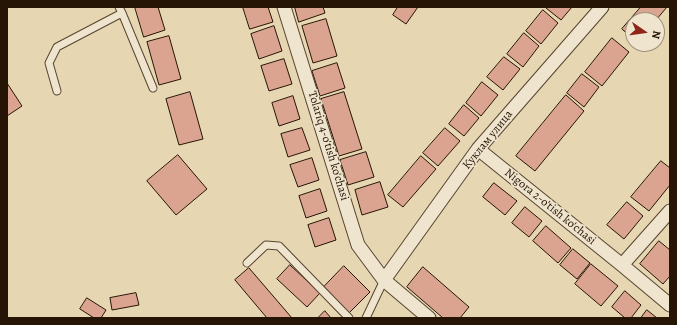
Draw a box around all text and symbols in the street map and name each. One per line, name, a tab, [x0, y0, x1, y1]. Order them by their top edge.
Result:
north arrow	[625, 12, 665, 52]
text: N	[648, 29, 664, 40]
street label: Tolariq 4-o'tish ko'chasi	[305, 90, 351, 202]
street label: Куклам улица	[460, 108, 516, 172]
street label: Nigora 2-o'tish ko'chasi	[501, 166, 599, 248]

